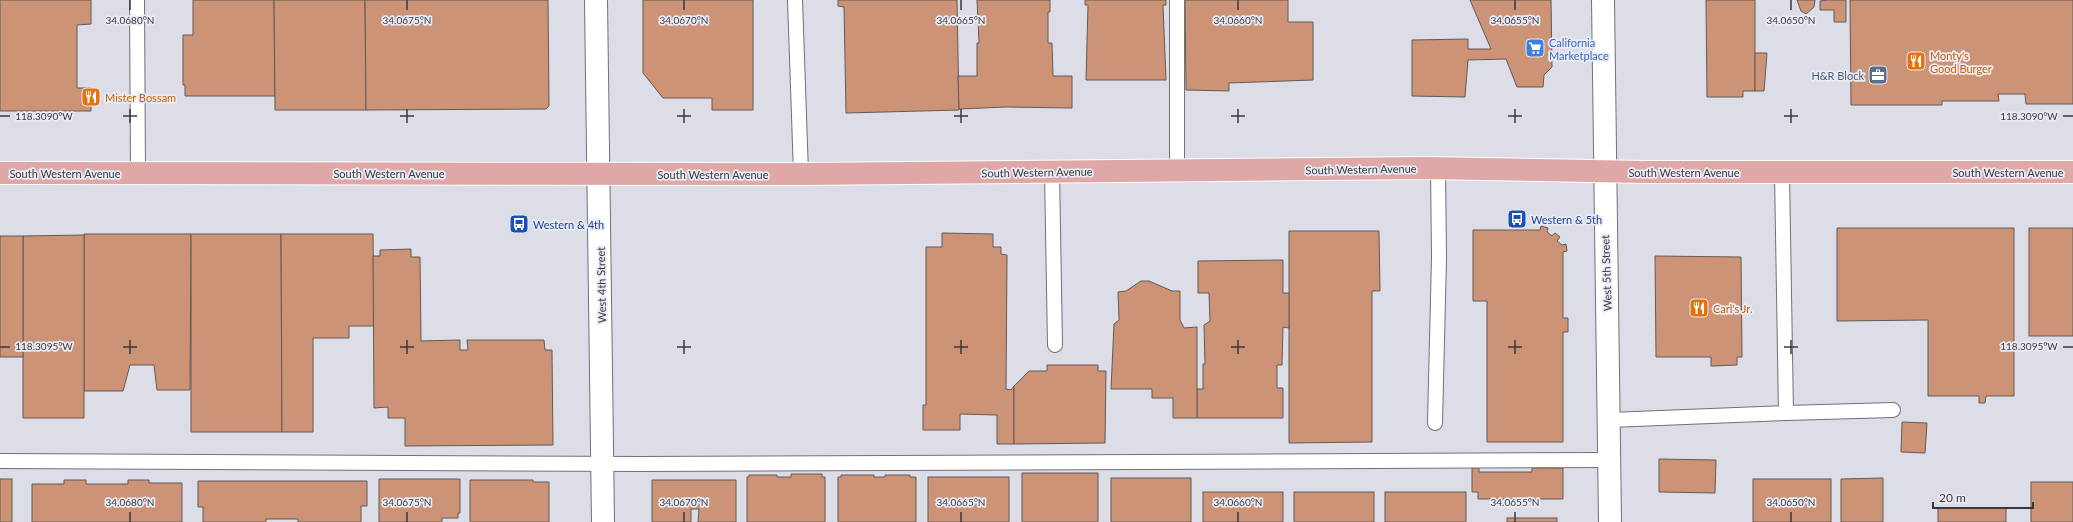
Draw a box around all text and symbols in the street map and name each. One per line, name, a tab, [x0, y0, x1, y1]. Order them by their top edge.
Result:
text: 34.0680°N	[106, 14, 154, 26]
text: 34.0675°N	[383, 14, 431, 26]
text: 34.0670°N	[660, 14, 708, 26]
text: 34.0665°N	[937, 14, 985, 26]
text: 34.0660°N	[1214, 14, 1262, 26]
text: 34.0655°N	[1491, 14, 1539, 26]
text: 34.0650°N	[1767, 14, 1815, 26]
place label: California Marketplace	[1549, 36, 1609, 62]
supermarket icon: California Marketplace	[1524, 37, 1546, 59]
place label: Monty's Good Burger	[1930, 49, 1992, 75]
restaurant icon: Monty's Good Burger	[1905, 50, 1927, 72]
office icon: H&R Block	[1867, 64, 1889, 86]
place label: H&R Block	[1811, 69, 1864, 82]
restaurant icon: Mister Bossam	[80, 86, 102, 108]
place label: Mister Bossam	[105, 91, 176, 104]
text: 118.3090°W	[15, 110, 73, 122]
text: 118.3090°W	[2000, 110, 2058, 122]
street label: South Western Avenue	[1305, 162, 1417, 176]
street label: South Western Avenue	[981, 165, 1093, 179]
street label: South Western Avenue	[1628, 166, 1740, 179]
street label: South Western Avenue	[1952, 166, 2064, 179]
street label: South Western Avenue	[9, 167, 121, 180]
street label: South Western Avenue	[333, 167, 445, 180]
street label: South Western Avenue	[657, 168, 769, 181]
bus stop icon: Western & 5th	[1506, 208, 1528, 230]
bus stop icon: Western & 4th	[508, 213, 530, 235]
place label: Western & 5th	[1531, 213, 1602, 226]
place label: Western & 4th	[533, 218, 604, 231]
street label: West 5th Street	[1598, 235, 1614, 311]
street label: West 4th Street	[594, 247, 608, 323]
restaurant icon: Carl's Jr.	[1688, 297, 1710, 319]
place label: Carl's Jr.	[1713, 302, 1753, 315]
text: 118.3095°W	[15, 340, 73, 352]
text: 118.3095°W	[2000, 340, 2058, 352]
scale bar	[1933, 484, 2033, 510]
text: 20 m	[1939, 490, 1966, 505]
text: 34.0680°N	[106, 496, 154, 508]
text: 34.0675°N	[383, 496, 431, 508]
text: 34.0670°N	[660, 496, 708, 508]
text: 34.0665°N	[937, 496, 985, 508]
text: 34.0660°N	[1214, 496, 1262, 508]
text: 34.0655°N	[1491, 496, 1539, 508]
text: 34.0650°N	[1767, 496, 1815, 508]

